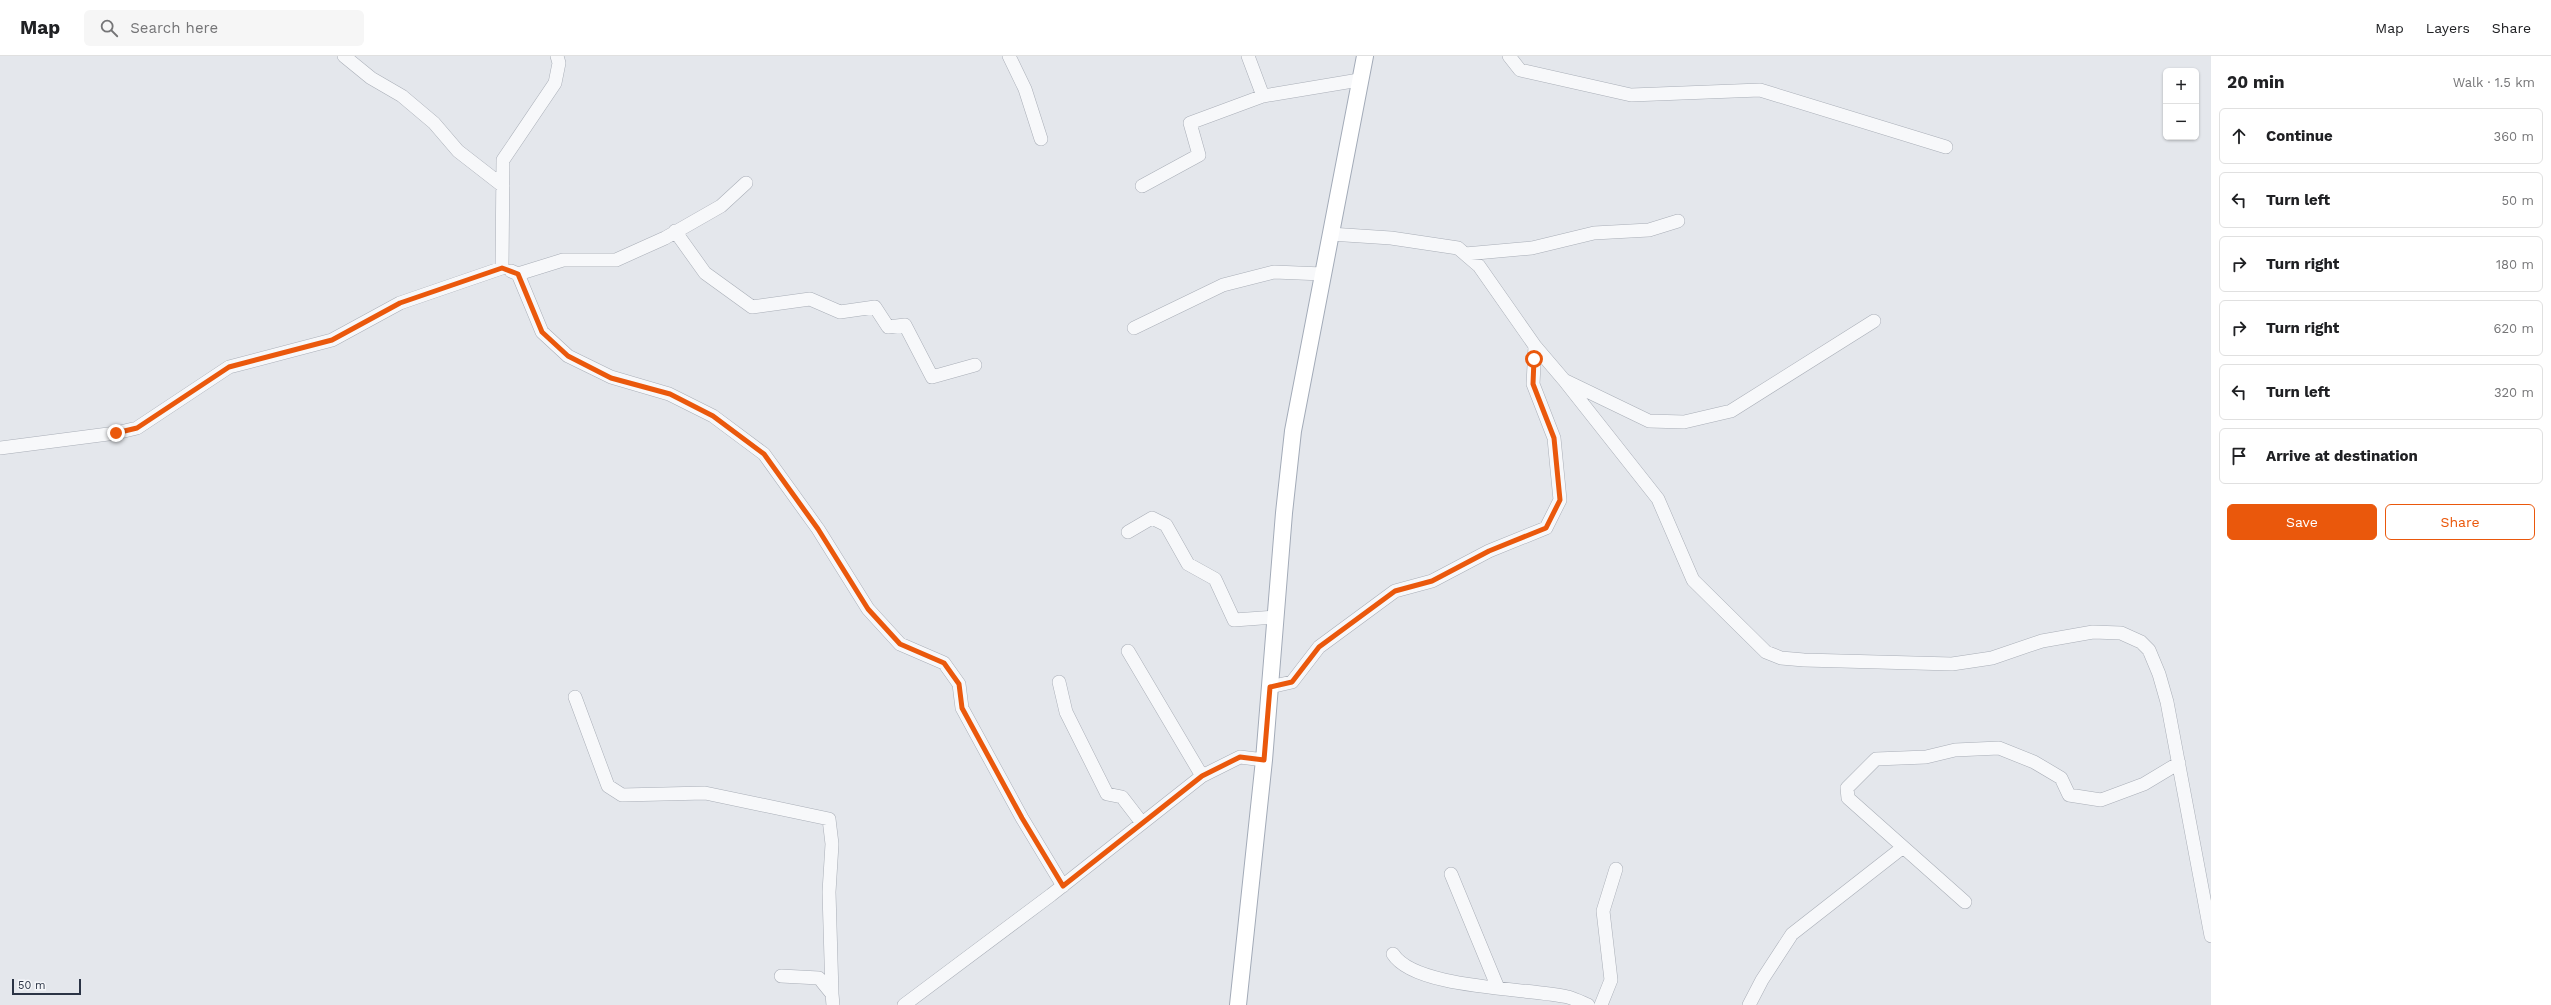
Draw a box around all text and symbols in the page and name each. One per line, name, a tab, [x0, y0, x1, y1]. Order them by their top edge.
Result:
search box	[84, 10, 364, 46]
text: Map	[20, 16, 60, 39]
icon: search	[98, 17, 120, 39]
text: Search here	[130, 19, 218, 37]
text: Map	[2375, 20, 2404, 36]
text: Layers	[2426, 20, 2470, 36]
text: Share	[2492, 20, 2531, 36]
map controls	[2163, 68, 2199, 140]
button: +	[2163, 68, 2199, 104]
text: 20 min	[2227, 72, 2284, 92]
text: Walk · 1.5 km	[2453, 75, 2535, 90]
button: −	[2163, 104, 2199, 140]
icon: ahead	[2228, 125, 2250, 147]
text: Continue	[2266, 127, 2333, 145]
text: 360 m	[2494, 129, 2534, 144]
icon: left	[2228, 189, 2250, 211]
text: Turn left	[2266, 191, 2330, 209]
text: 50 m	[2502, 193, 2534, 208]
icon: right	[2228, 253, 2250, 275]
text: Turn right	[2266, 255, 2339, 273]
text: 180 m	[2496, 257, 2534, 272]
icon: right	[2228, 317, 2250, 339]
text: Turn right	[2266, 319, 2339, 337]
text: 620 m	[2494, 321, 2534, 336]
route start	[1525, 350, 1543, 368]
icon: left	[2228, 381, 2250, 403]
text: Turn left	[2266, 383, 2330, 401]
text: 320 m	[2494, 385, 2534, 400]
route end	[107, 424, 125, 442]
icon: arrive	[2228, 445, 2250, 467]
text: Arrive at destination	[2266, 447, 2418, 465]
button: Save	[2227, 504, 2377, 540]
button: Share	[2385, 504, 2535, 540]
scale bar	[12, 977, 81, 996]
text: 50 m	[18, 979, 45, 992]

